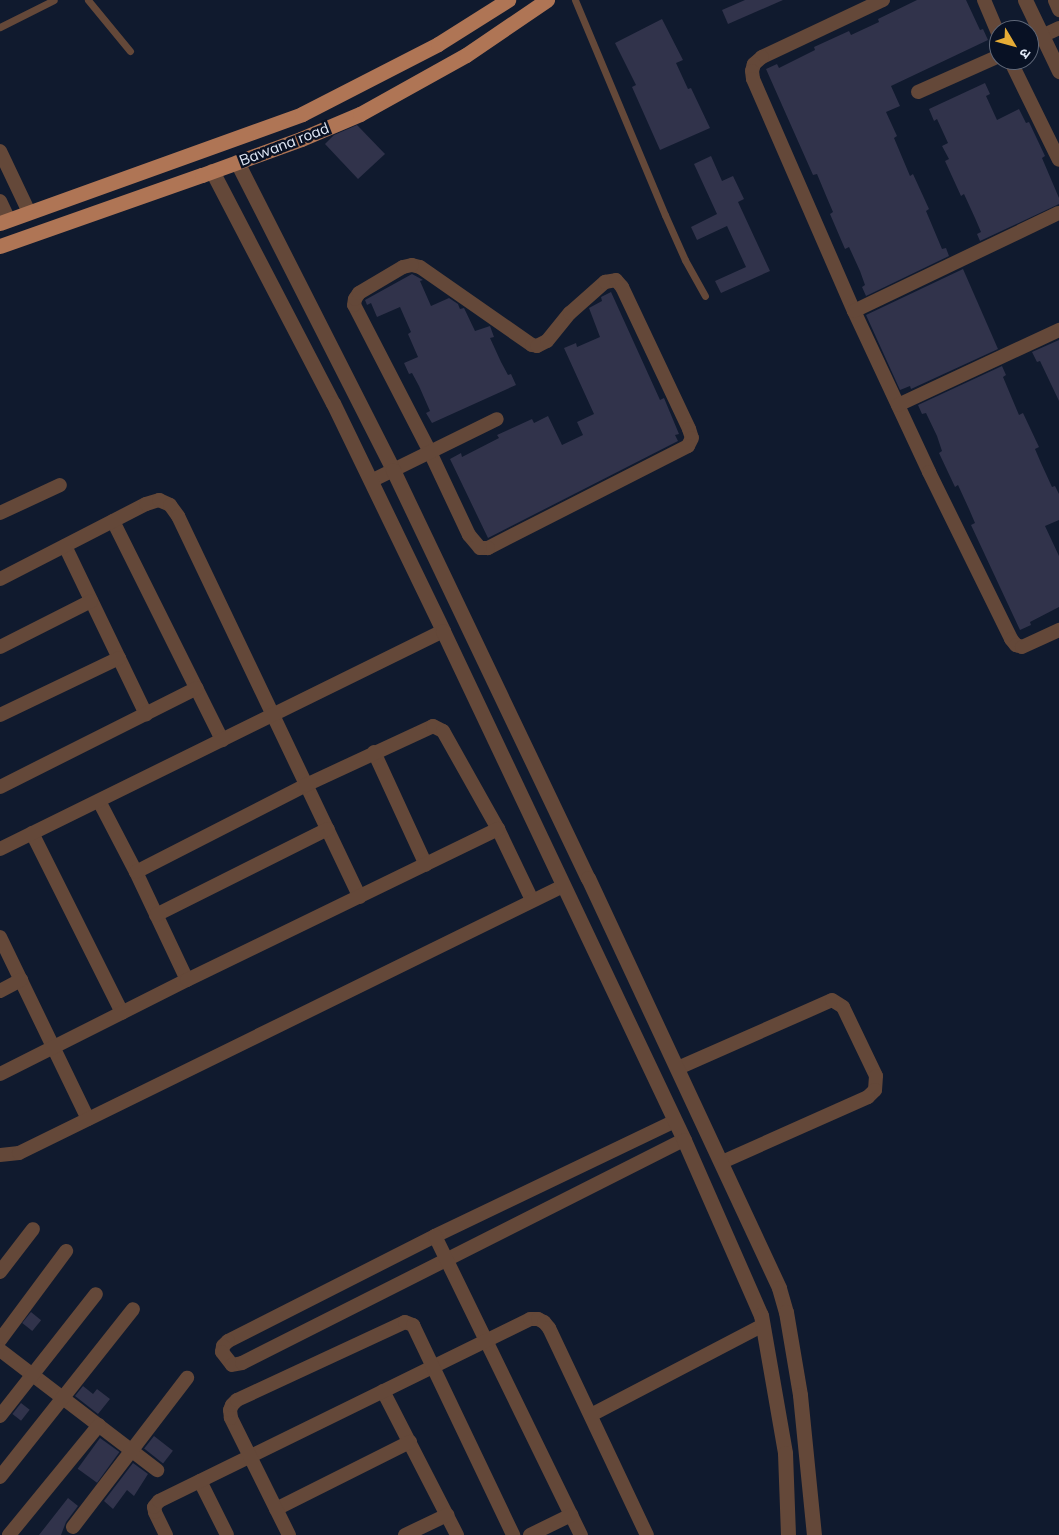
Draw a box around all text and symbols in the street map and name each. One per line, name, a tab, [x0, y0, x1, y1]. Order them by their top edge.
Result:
north arrow	[989, 20, 1039, 70]
text: उ	[1016, 45, 1035, 62]
street label: Bawana road	[237, 119, 331, 169]

